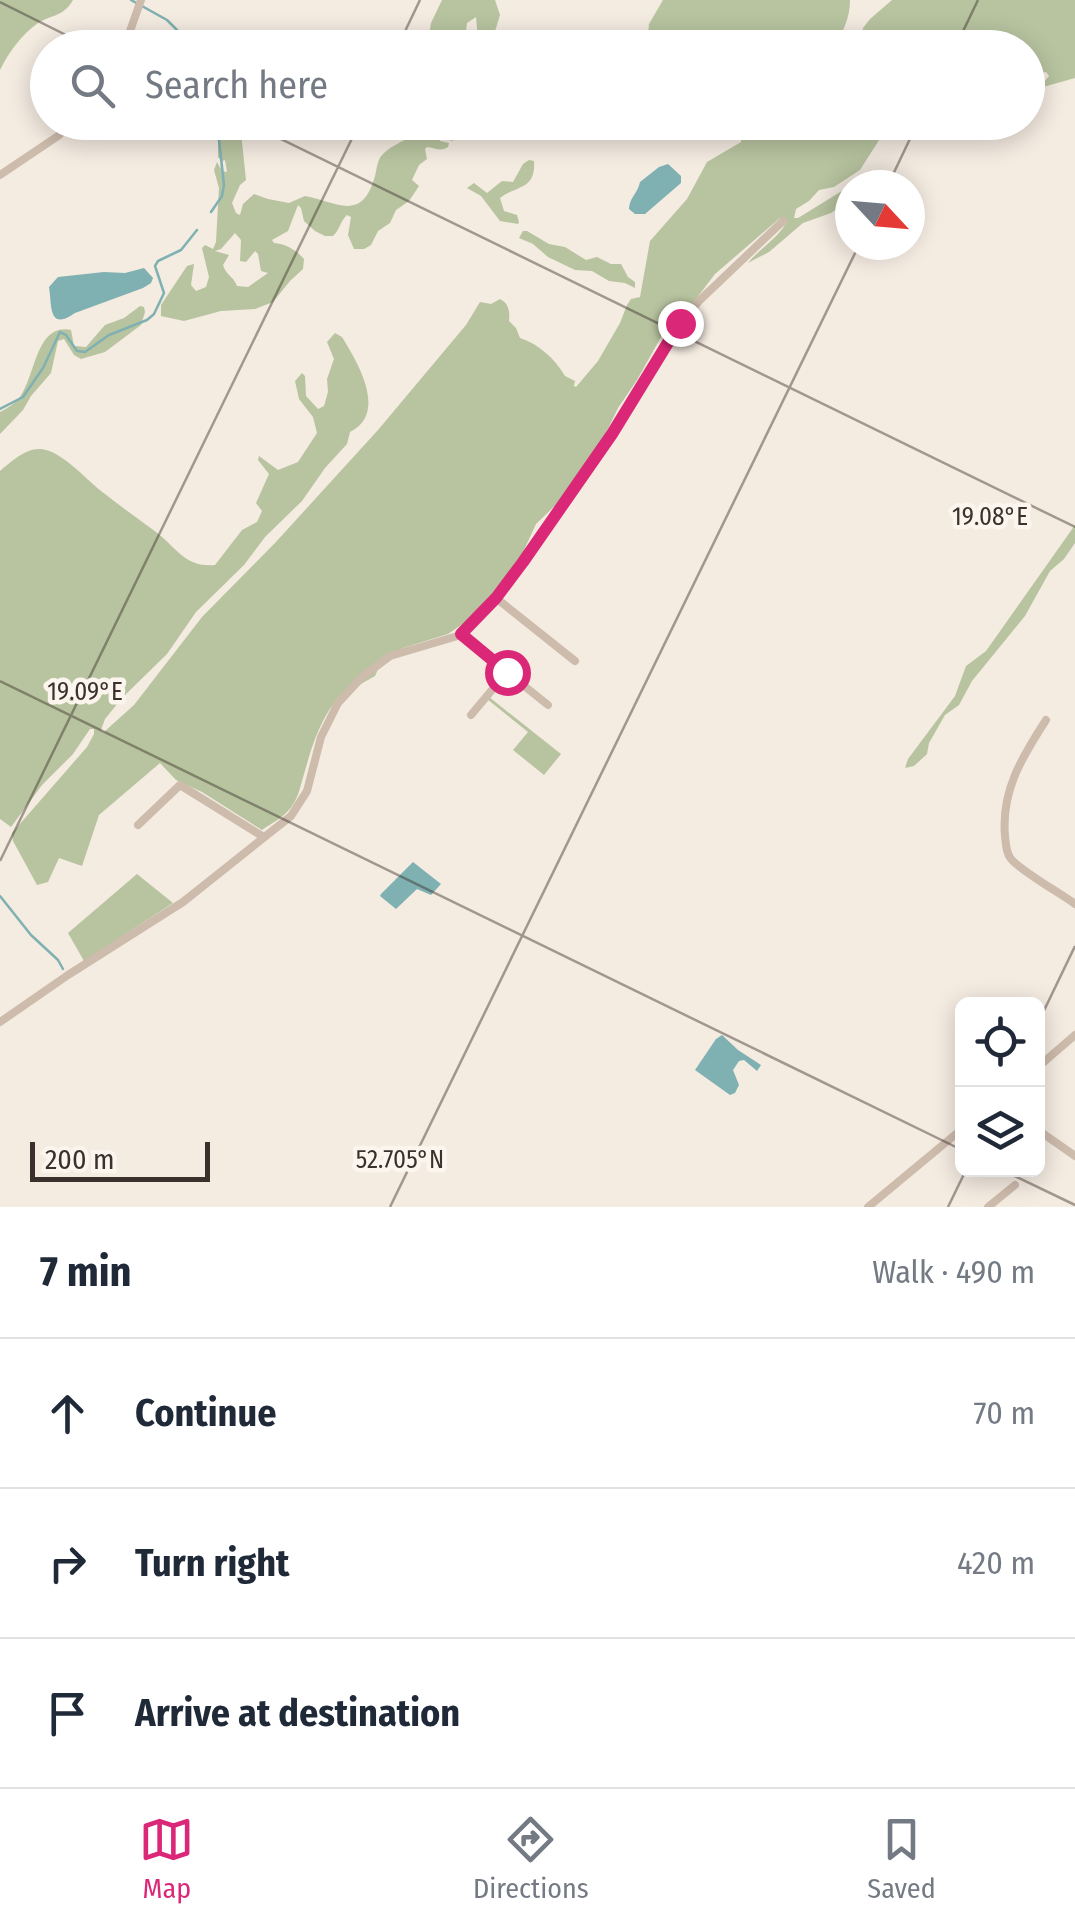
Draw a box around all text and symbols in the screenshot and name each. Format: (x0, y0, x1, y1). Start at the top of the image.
search box (30, 30, 1045, 140)
icon: search (65, 58, 120, 113)
text: Search here (145, 62, 328, 108)
north arrow (835, 170, 925, 260)
route end (658, 301, 704, 347)
text: 19.08°E (952, 502, 1028, 532)
route start (485, 650, 531, 696)
text: 19.09°E (47, 677, 123, 707)
map controls (955, 997, 1045, 1177)
button: locate (955, 997, 1045, 1087)
button: layers (955, 1087, 1045, 1177)
scale bar (30, 1137, 210, 1182)
text: 200 m (45, 1143, 115, 1176)
text: 52.705°N (356, 1145, 444, 1175)
text: 7 min (40, 1247, 132, 1297)
text: Walk · 490 m (872, 1253, 1035, 1291)
icon: ahead (40, 1386, 95, 1441)
text: Continue (135, 1390, 276, 1436)
text: 70 m (974, 1394, 1035, 1432)
icon: right (40, 1536, 95, 1591)
text: Turn right (135, 1540, 289, 1586)
text: 420 m (957, 1544, 1035, 1582)
icon: arrive (40, 1686, 95, 1741)
text: Arrive at destination (135, 1690, 460, 1736)
tab: Map (139, 1812, 194, 1905)
tab: Directions (473, 1812, 589, 1905)
tab: Saved (867, 1812, 936, 1905)

